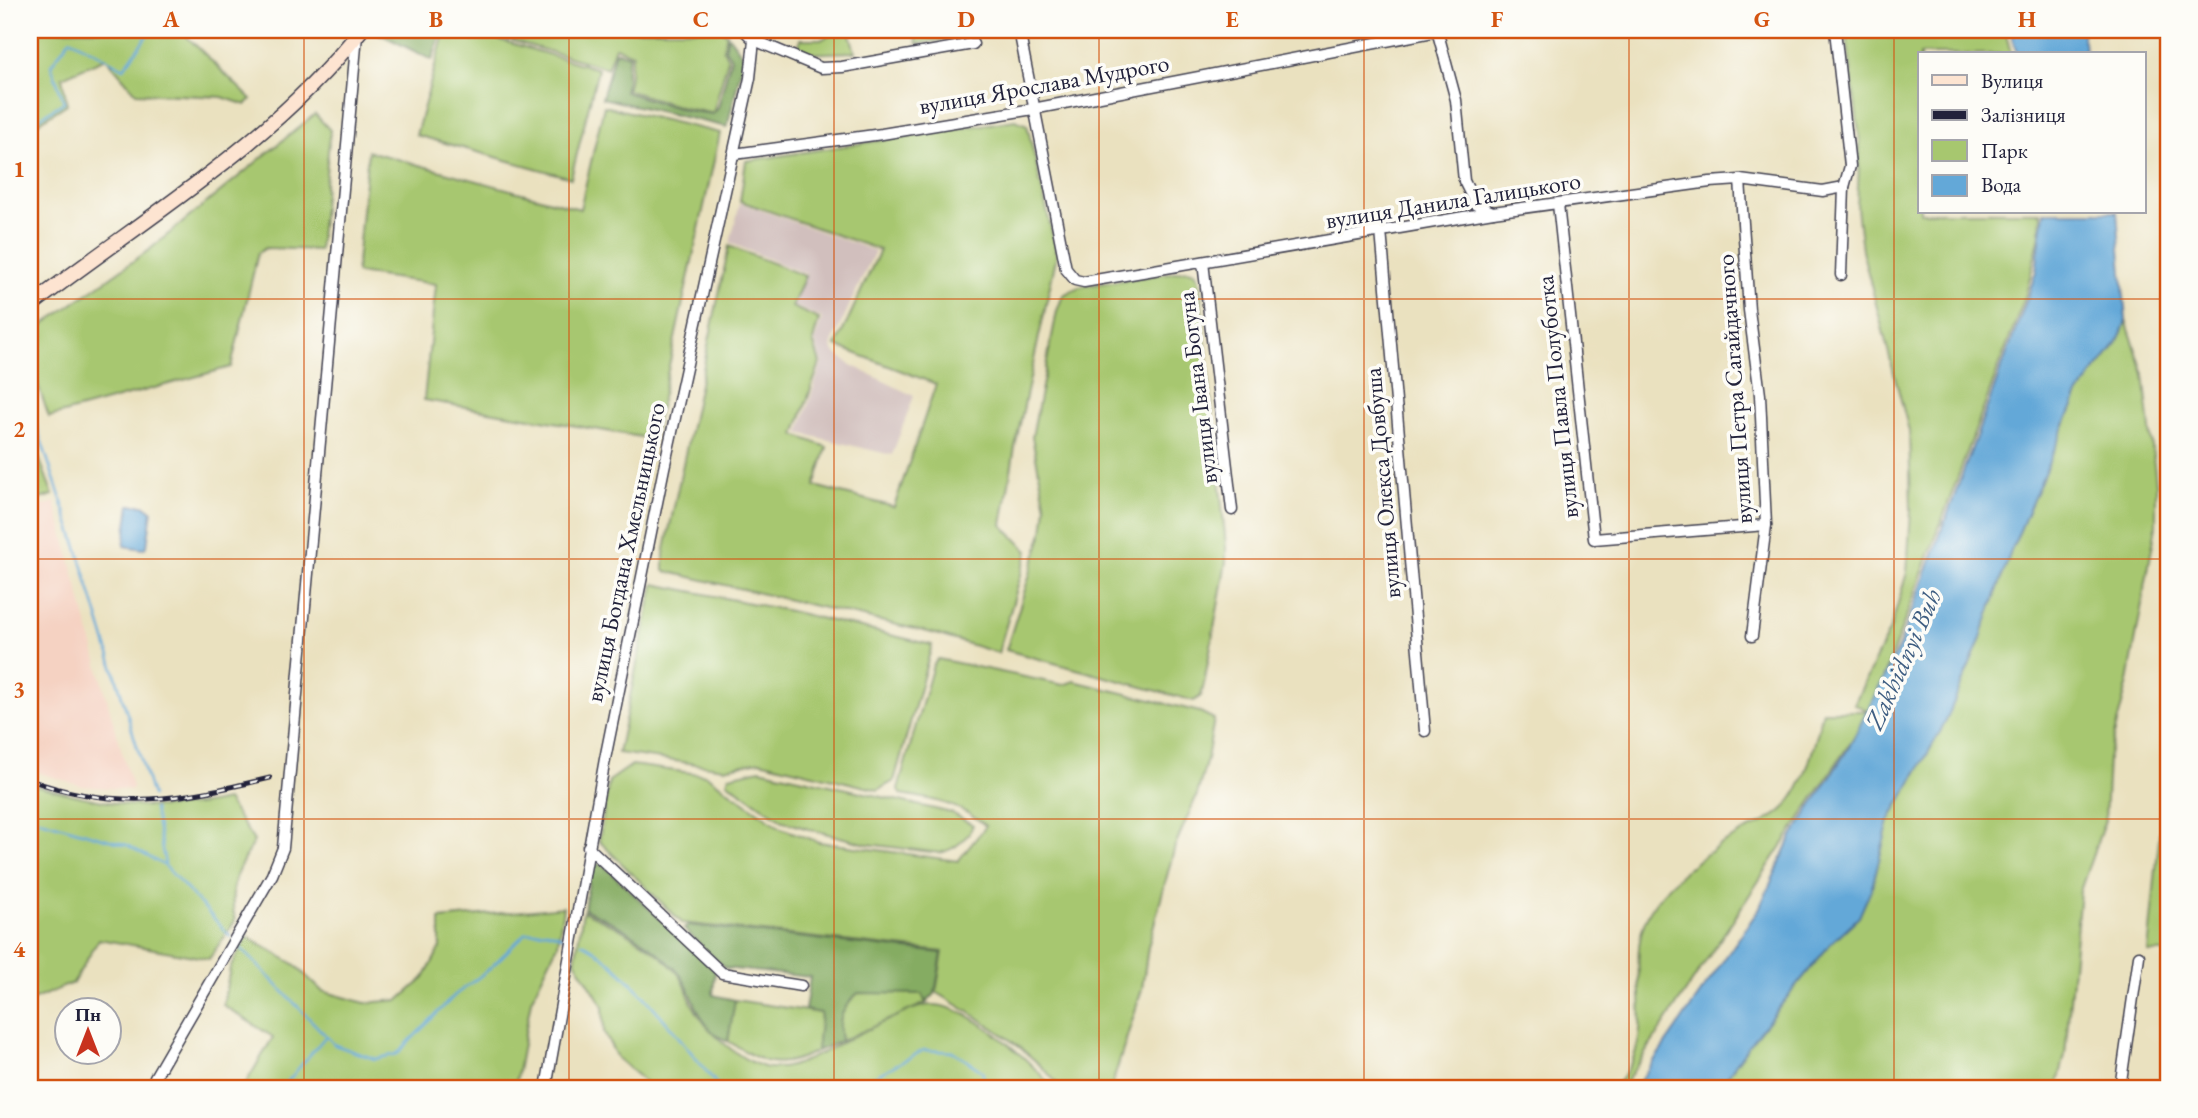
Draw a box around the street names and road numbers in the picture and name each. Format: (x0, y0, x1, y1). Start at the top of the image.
street label: вулиця Ярослава Мудрого (917, 47, 1172, 121)
street label: вулиця Данила Галицького (1323, 165, 1583, 235)
street label: вулиця Петра Сагайдачного (1709, 253, 1759, 525)
street label: вулиця Павла Полуботка (1529, 274, 1585, 520)
street label: вулиця Івана Богуна (1170, 290, 1224, 486)
street label: вулиця Олекса Довбуша (1356, 366, 1408, 600)
street label: вулиця Богдана Хмельницького (578, 399, 672, 705)

